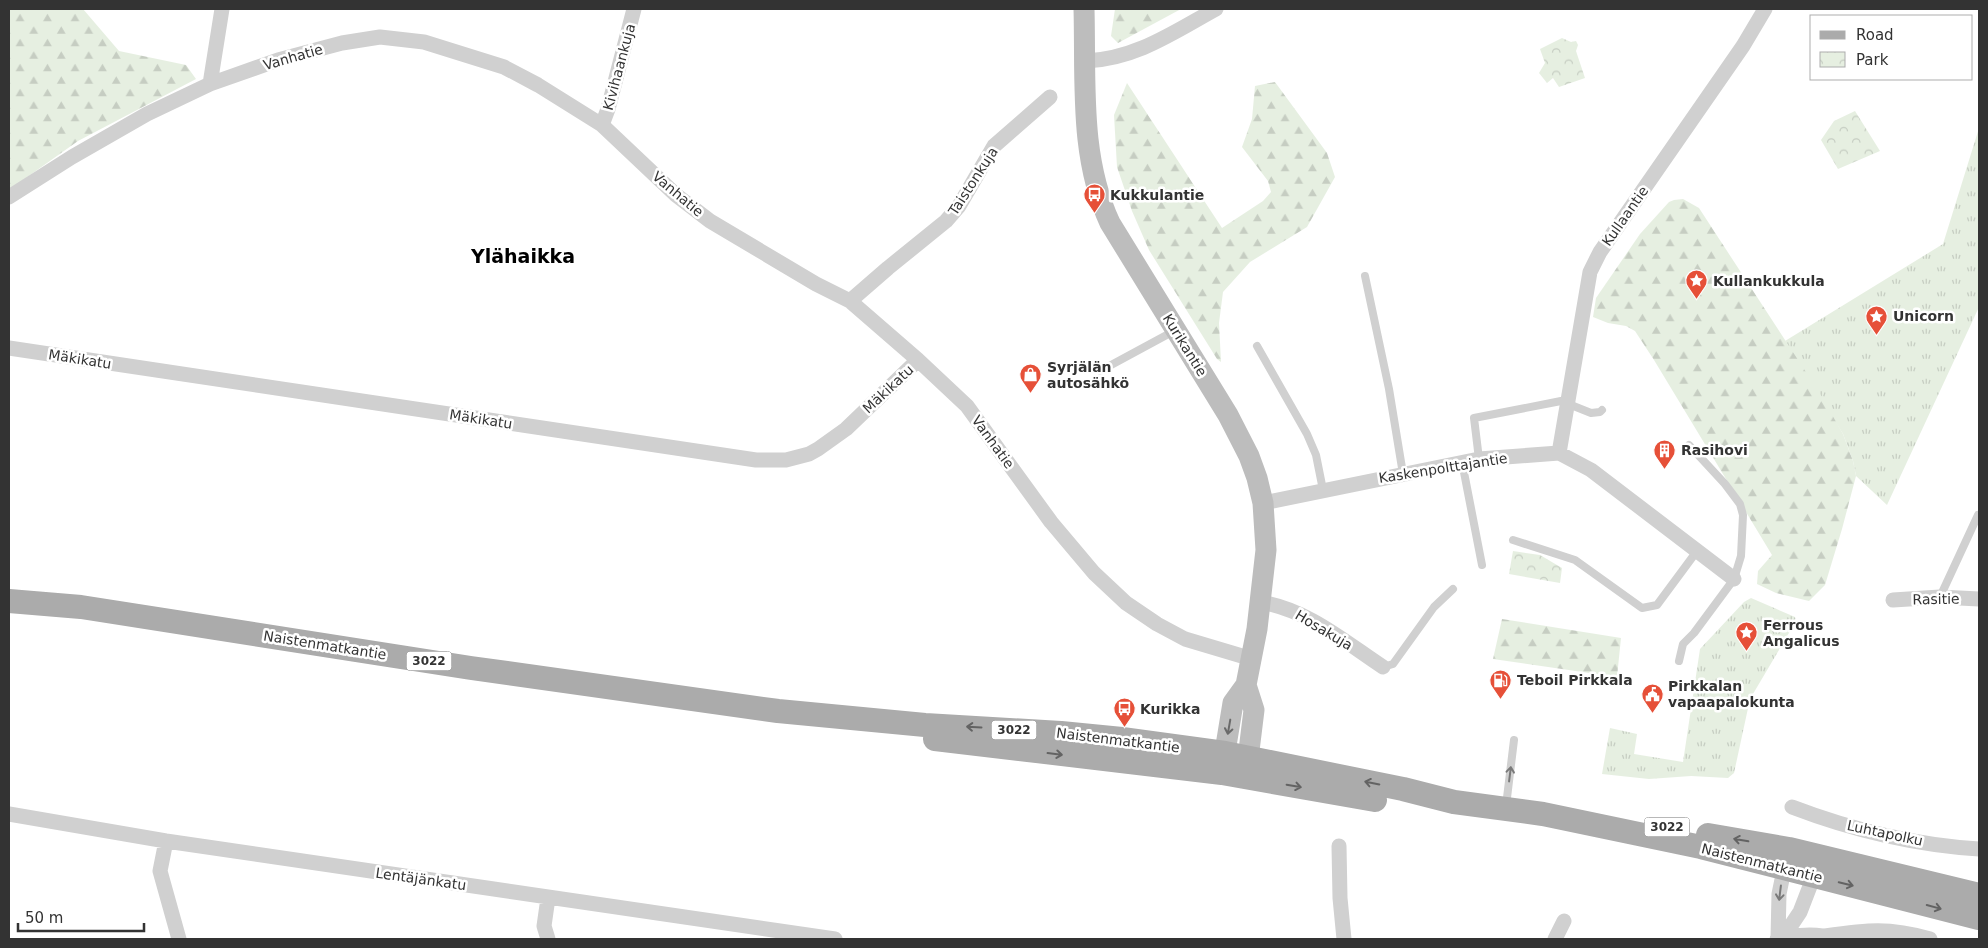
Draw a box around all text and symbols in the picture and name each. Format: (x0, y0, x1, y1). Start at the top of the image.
legend (1810, 15, 1973, 80)
street label: Kivihaankuja (600, 22, 638, 112)
text: Road (1856, 26, 1894, 44)
street label: Vanhatie (261, 41, 325, 73)
text: Park (1856, 51, 1889, 69)
street label: Taistonkuja (945, 144, 1001, 219)
street label: Vanhatie (649, 168, 707, 220)
bus stop icon: Kukkulantie (1082, 183, 1106, 214)
street label: Kullaantie (1599, 183, 1651, 249)
place label: Kukkulantie (1110, 187, 1204, 203)
district label: Ylähaikka (470, 245, 575, 267)
place icon: Kullankukkula (1685, 269, 1709, 300)
place label: Kullankukkula (1713, 273, 1825, 289)
place icon: Unicorn (1865, 304, 1889, 335)
place label: Unicorn (1893, 308, 1954, 324)
street label: Kurikantie (1160, 311, 1210, 379)
street label: Mäkikatu (47, 346, 113, 372)
place label: Syrjälän autosähkö (1047, 359, 1129, 391)
street label: Mäkikatu (859, 362, 917, 416)
shop icon: Syrjälän autosähkö (1019, 363, 1043, 394)
street label: Mäkikatu (448, 406, 514, 432)
street label: Vanhatie (968, 412, 1018, 472)
building icon: Rasihovi (1653, 438, 1677, 469)
place label: Rasihovi (1681, 442, 1748, 458)
street label: Kaskenpolttajantie (1377, 450, 1509, 486)
street label: Rasitie (1912, 591, 1960, 607)
street label: Hosakuja (1292, 607, 1356, 653)
place label: Ferrous Angalicus (1763, 617, 1839, 649)
place icon: Ferrous Angalicus (1735, 621, 1759, 652)
street label: Naistenmatkantie (262, 627, 388, 663)
road number: 3022 (406, 651, 452, 670)
fuel station icon: Teboil Pirkkala (1489, 668, 1513, 699)
place label: Teboil Pirkkala (1517, 672, 1633, 688)
place label: Pirkkalan vapaapalokunta (1668, 678, 1795, 710)
public building icon: Pirkkalan vapaapalokunta (1640, 682, 1664, 713)
bus stop icon: Kurikka (1112, 697, 1136, 728)
place label: Kurikka (1140, 701, 1200, 717)
one-way arrow (1223, 718, 1233, 734)
road number: 3022 (992, 720, 1036, 740)
one-way arrow (967, 723, 983, 732)
street label: Naistenmatkantie (1055, 724, 1181, 756)
one-way arrow (1047, 749, 1063, 759)
one-way arrow (1505, 766, 1515, 782)
one-way arrow (1365, 778, 1381, 788)
one-way arrow (1286, 782, 1302, 792)
street label: Luhtapolku (1846, 817, 1924, 849)
road number: 3022 (1644, 818, 1690, 836)
one-way arrow (1734, 835, 1750, 845)
street label: Naistenmatkantie (1700, 840, 1824, 886)
street label: Lentäjänkatu (375, 865, 467, 893)
one-way arrow (1838, 880, 1854, 889)
one-way arrow (1775, 884, 1785, 900)
scale bar (18, 900, 144, 932)
one-way arrow (1926, 902, 1942, 912)
text: 50 m (25, 909, 63, 927)

